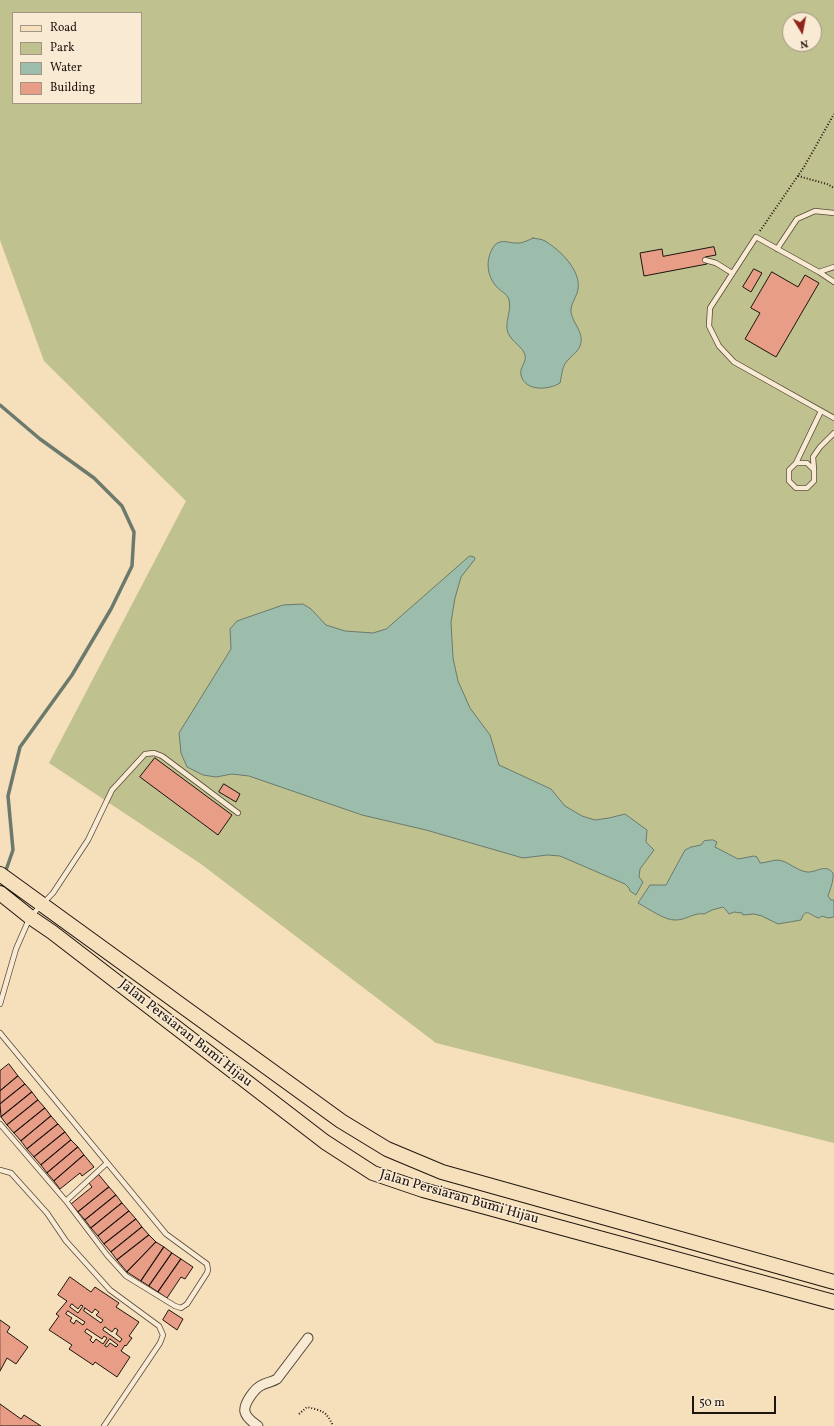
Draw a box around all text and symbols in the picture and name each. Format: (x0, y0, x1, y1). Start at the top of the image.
legend (12, 12, 142, 104)
north arrow (782, 12, 822, 52)
text: Road (50, 20, 77, 36)
text: N (799, 35, 809, 51)
text: Park (50, 40, 75, 56)
text: Water (50, 60, 82, 76)
text: Building (50, 80, 95, 96)
street label: Jalan Persiaran Bumi Hijau (115, 977, 255, 1091)
street label: Jalan Persiaran Bumi Hijau (377, 1167, 541, 1229)
scale bar (694, 1388, 778, 1414)
text: 50 m (699, 1395, 725, 1411)

